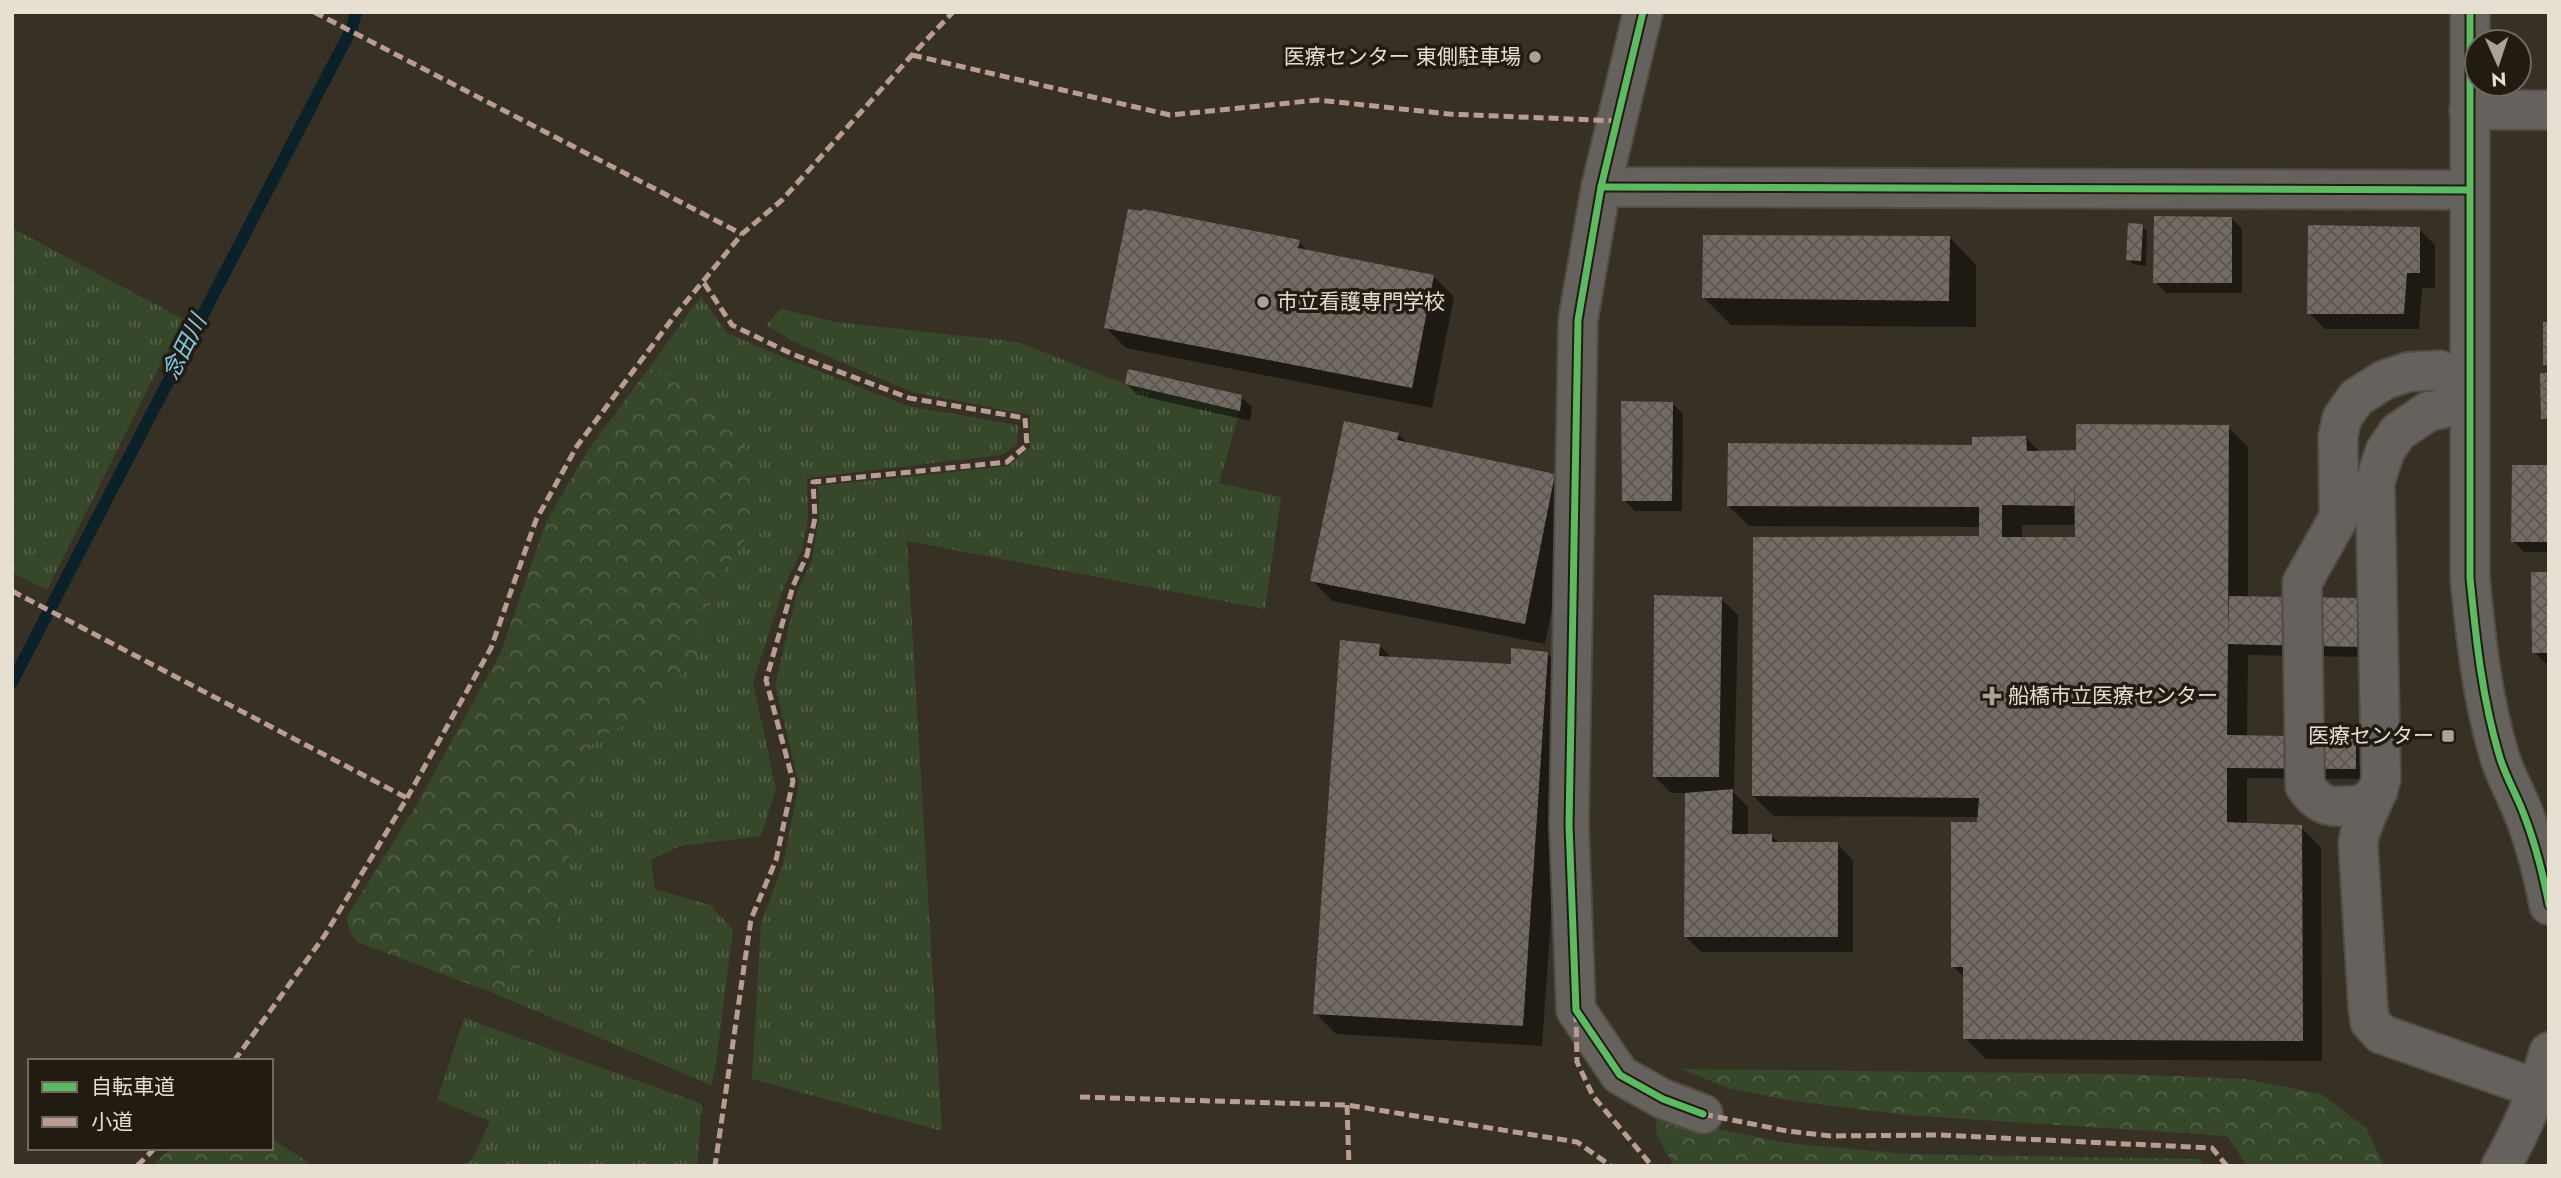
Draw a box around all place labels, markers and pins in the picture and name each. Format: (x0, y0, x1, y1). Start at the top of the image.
place label: 医療センター 東側駐車場 (1284, 42, 1521, 72)
marker: 医療センター 東側駐車場 (1527, 49, 1543, 65)
place label: 市立看護専門学校 (1277, 287, 1445, 317)
marker: 市立看護専門学校 (1255, 294, 1271, 310)
place label: 船橋市立医療センター (2008, 681, 2218, 711)
marker: 船橋市立医療センター (1982, 686, 2002, 706)
place label: 医療センター (2308, 721, 2434, 751)
marker: 医療センター (2440, 728, 2456, 744)

